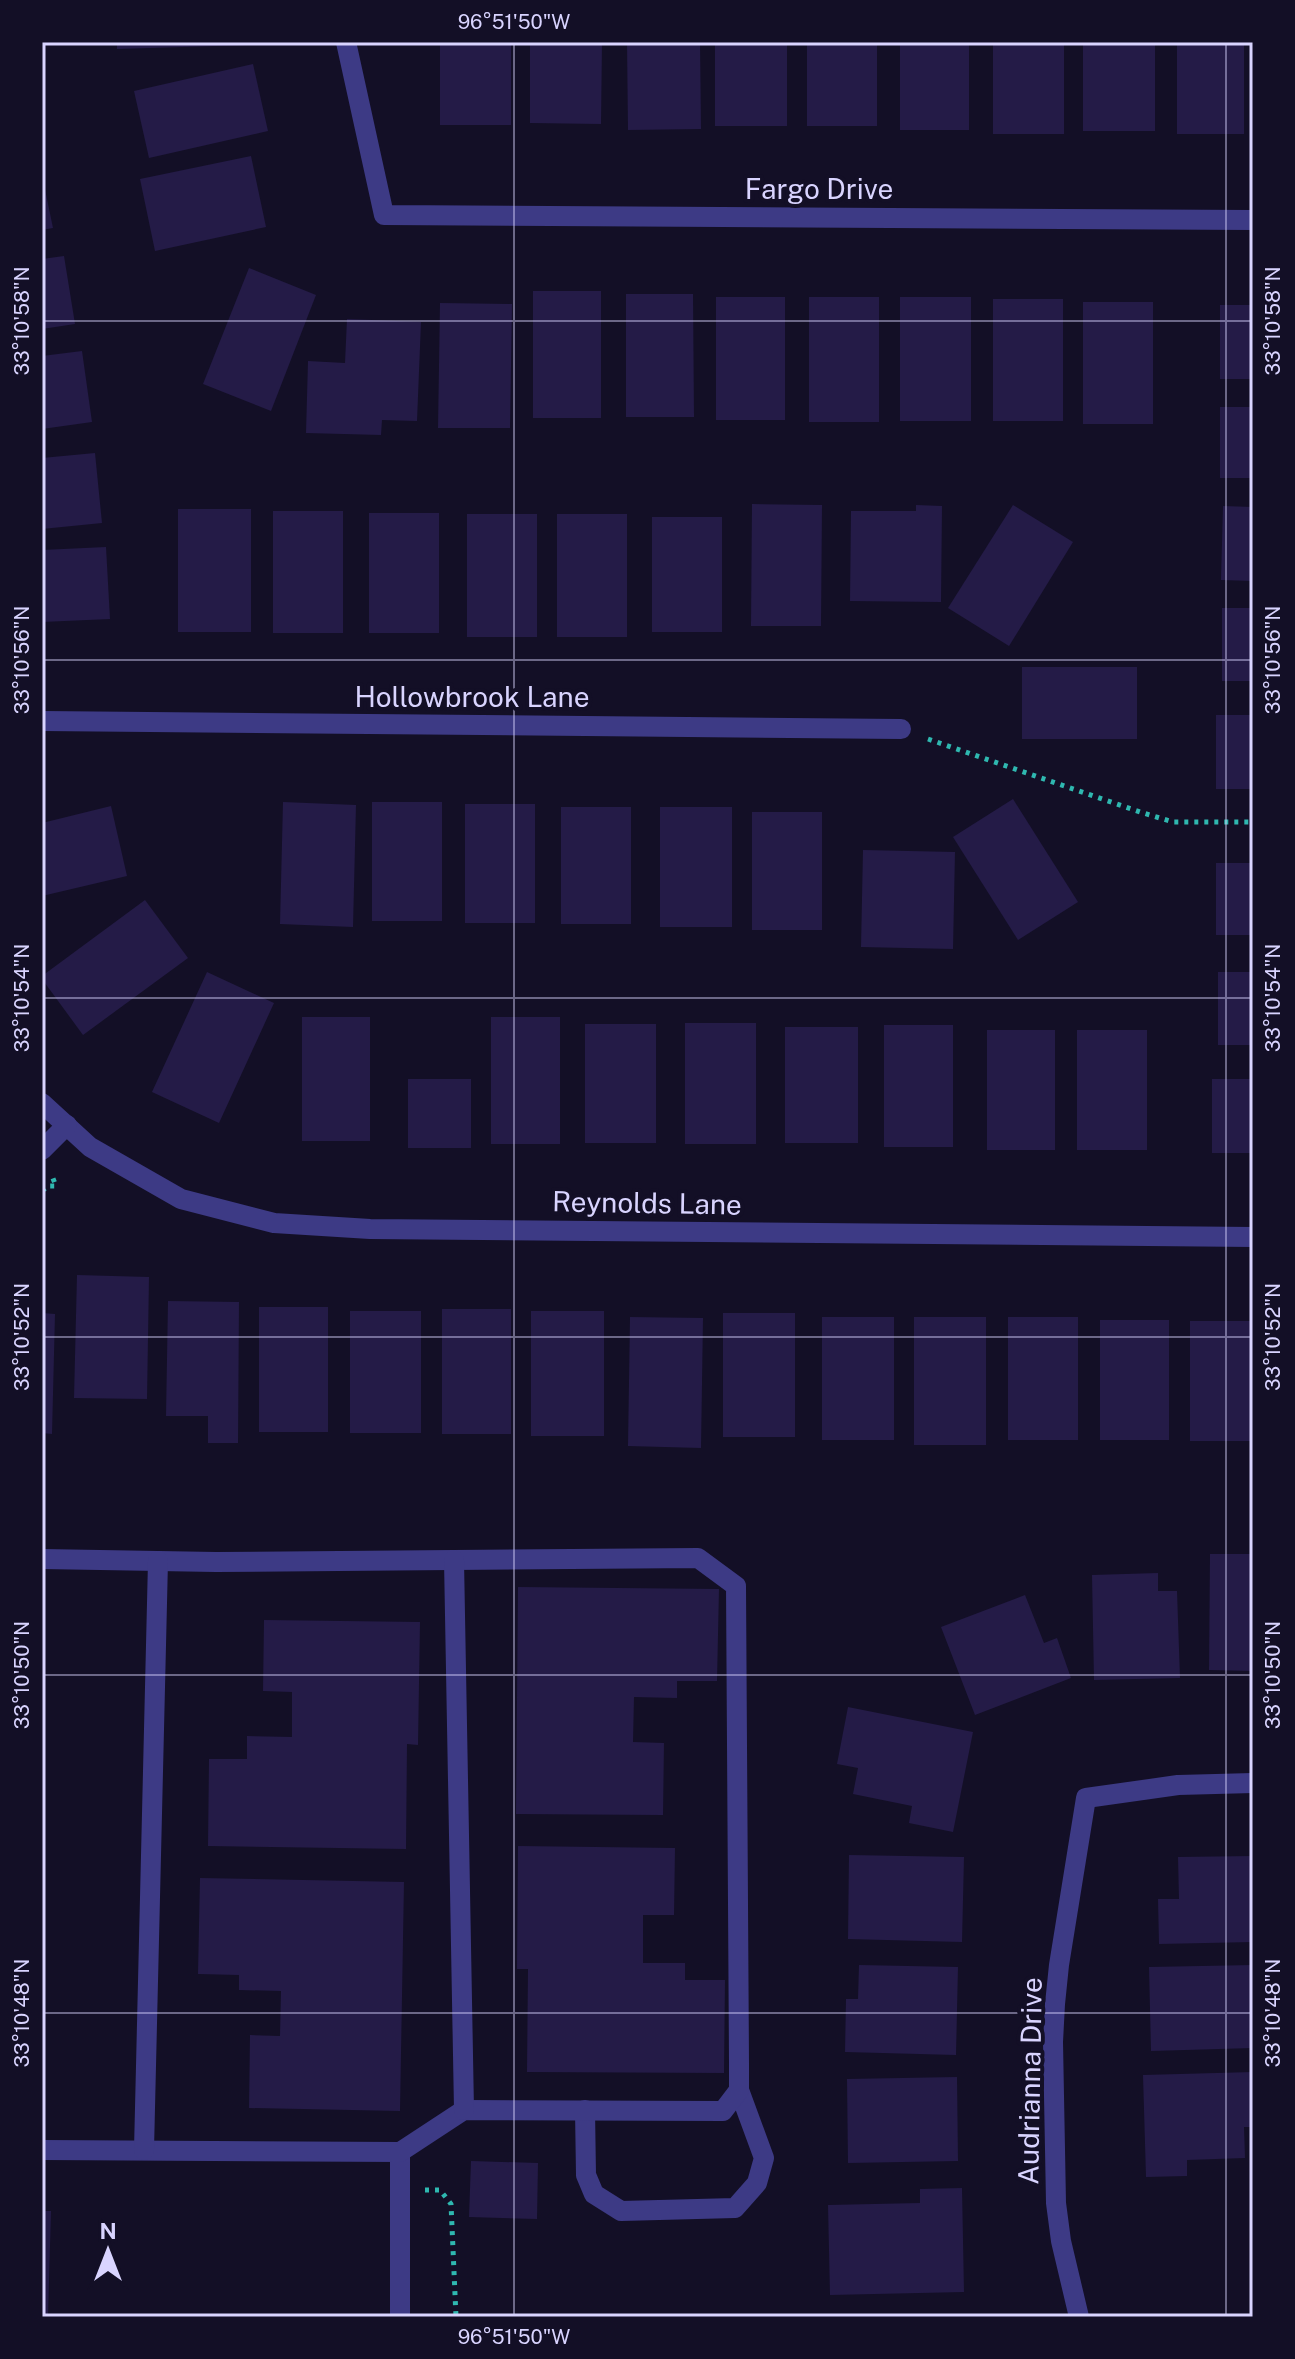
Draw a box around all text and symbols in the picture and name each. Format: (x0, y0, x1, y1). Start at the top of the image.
text: 96°51'50"W (458, 10, 570, 34)
street label: Fargo Drive (745, 172, 893, 205)
text: 33°10'58"N (10, 266, 34, 376)
text: 33°10'58"N (1261, 266, 1285, 376)
text: 33°10'56"N (10, 606, 34, 714)
text: 33°10'56"N (1261, 606, 1285, 714)
street label: Hollowbrook Lane (354, 680, 590, 713)
text: 33°10'54"N (10, 944, 34, 1052)
text: 33°10'54"N (1261, 944, 1285, 1052)
street label: Reynolds Lane (552, 1184, 742, 1221)
text: 33°10'52"N (10, 1283, 34, 1391)
text: 33°10'52"N (1261, 1283, 1285, 1391)
text: 33°10'50"N (10, 1621, 34, 1729)
text: 33°10'50"N (1261, 1621, 1285, 1729)
text: 33°10'48"N (10, 1959, 34, 2067)
text: 33°10'48"N (1261, 1959, 1285, 2067)
street label: Audrianna Drive (1011, 1977, 1048, 2185)
north arrow (68, 2211, 148, 2291)
text: N (99, 2218, 117, 2244)
text: 96°51'50"W (458, 2325, 570, 2349)

